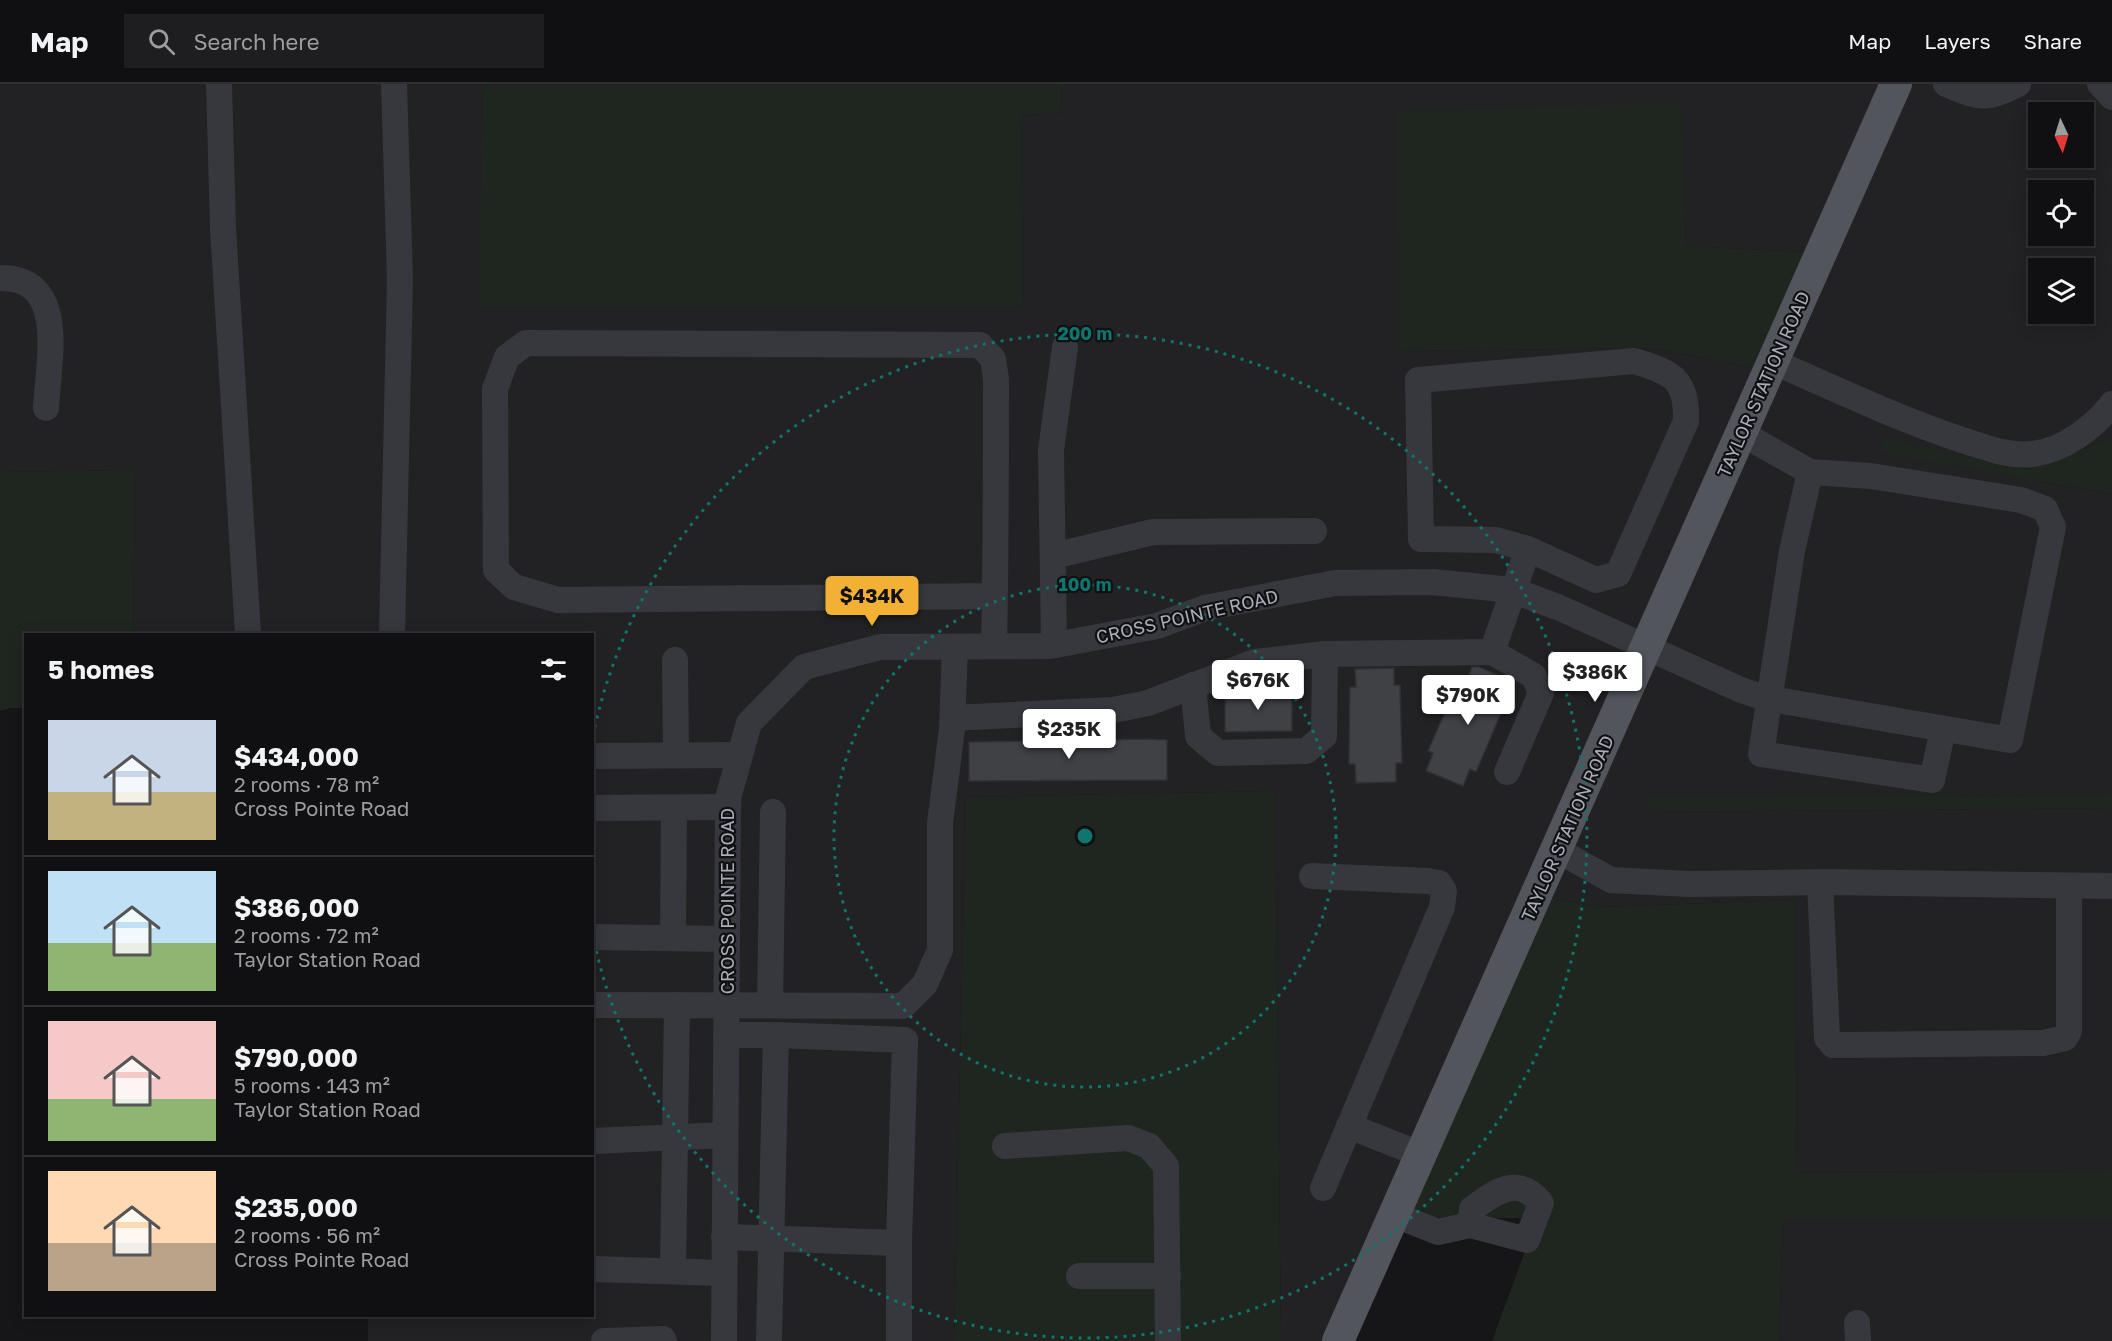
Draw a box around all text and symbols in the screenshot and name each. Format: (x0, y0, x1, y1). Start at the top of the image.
search box (124, 14, 544, 68)
text: Map (30, 25, 88, 58)
icon: search (145, 25, 178, 58)
text: Search here (193, 28, 319, 55)
text: Map (1848, 28, 1891, 54)
text: Layers (1924, 28, 1991, 54)
text: Share (2024, 28, 2082, 54)
north arrow (2028, 102, 2094, 168)
map controls (2028, 102, 2094, 324)
button: locate (2028, 180, 2094, 246)
button: layers (2028, 258, 2094, 324)
street label: TAYLOR STATION ROAD (1712, 288, 1814, 480)
text: 200 m (1058, 322, 1112, 344)
text: 100 m (1059, 573, 1111, 595)
pin: $434K (830, 576, 914, 627)
text: $434K (839, 583, 905, 607)
street label: CROSS POINTE ROAD (1094, 584, 1280, 648)
pin: $386K (1553, 652, 1637, 703)
icon: filters (537, 653, 570, 686)
text: 5 homes (48, 654, 154, 685)
text: $386K (1562, 659, 1628, 683)
pin: $676K (1216, 660, 1300, 711)
text: $676K (1226, 667, 1290, 691)
pin: $790K (1426, 675, 1510, 726)
text: $790K (1436, 682, 1500, 706)
pin: $235K (1027, 709, 1111, 760)
text: $235K (1037, 716, 1101, 740)
street label: TAYLOR STATION ROAD (1516, 732, 1618, 924)
text: $434,000 (234, 741, 359, 772)
icon: home (96, 744, 168, 816)
text: 2 rooms · 78 m² (234, 772, 379, 796)
text: Cross Pointe Road (234, 796, 409, 820)
street label: CROSS POINTE ROAD (716, 808, 738, 994)
centre of rings (1075, 826, 1095, 846)
text: $386,000 (234, 892, 359, 923)
icon: home (96, 895, 168, 967)
text: 2 rooms · 72 m² (234, 923, 379, 947)
text: Taylor Station Road (234, 947, 421, 971)
text: $790,000 (234, 1042, 358, 1073)
icon: home (96, 1045, 168, 1117)
text: 5 rooms · 143 m² (234, 1073, 390, 1097)
text: Taylor Station Road (234, 1097, 421, 1121)
text: $235,000 (234, 1192, 358, 1223)
icon: home (96, 1195, 168, 1267)
text: 2 rooms · 56 m² (234, 1223, 380, 1247)
text: Cross Pointe Road (234, 1247, 409, 1271)

